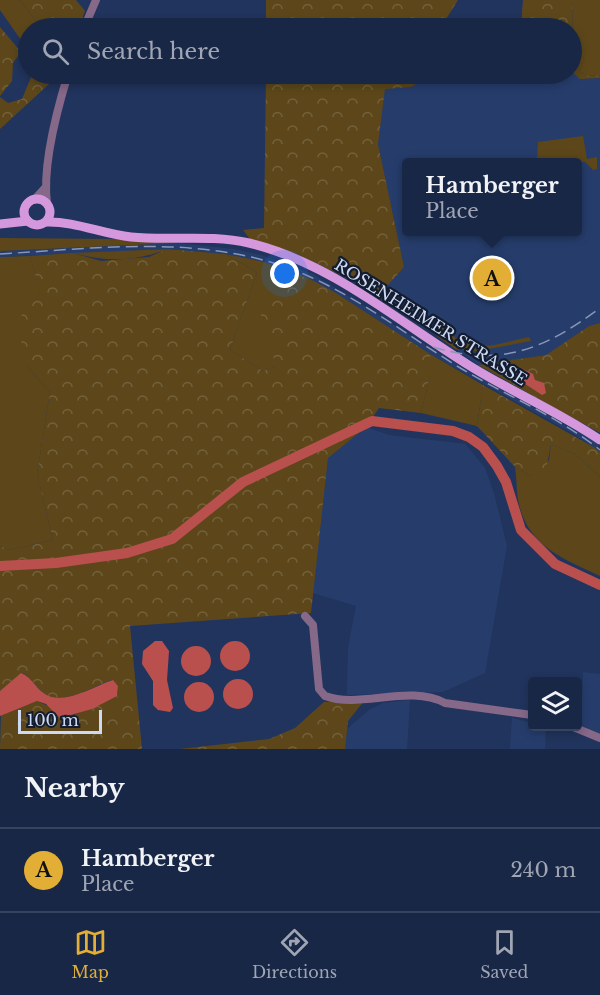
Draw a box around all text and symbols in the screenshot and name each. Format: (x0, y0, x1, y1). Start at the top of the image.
search box (18, 18, 582, 84)
icon: search (39, 35, 72, 68)
text: Search here (87, 38, 220, 65)
popup (402, 158, 582, 236)
text: Hamberger (425, 172, 559, 199)
text: Place (425, 199, 479, 223)
street label: ROSENHEIMER STRASSE (331, 255, 531, 389)
pin: A (472, 256, 512, 300)
your location (270, 259, 299, 288)
map controls (528, 677, 582, 731)
button: layers (528, 677, 582, 731)
scale bar (18, 707, 102, 734)
text: 100 m (27, 710, 79, 730)
text: Nearby (24, 772, 125, 804)
text: Hamberger (81, 845, 215, 872)
text: A (35, 858, 52, 882)
text: 240 m (511, 858, 576, 882)
text: Place (81, 872, 135, 896)
tab: Map (72, 926, 109, 982)
tab: Directions (252, 926, 337, 982)
tab: Saved (480, 926, 528, 982)

